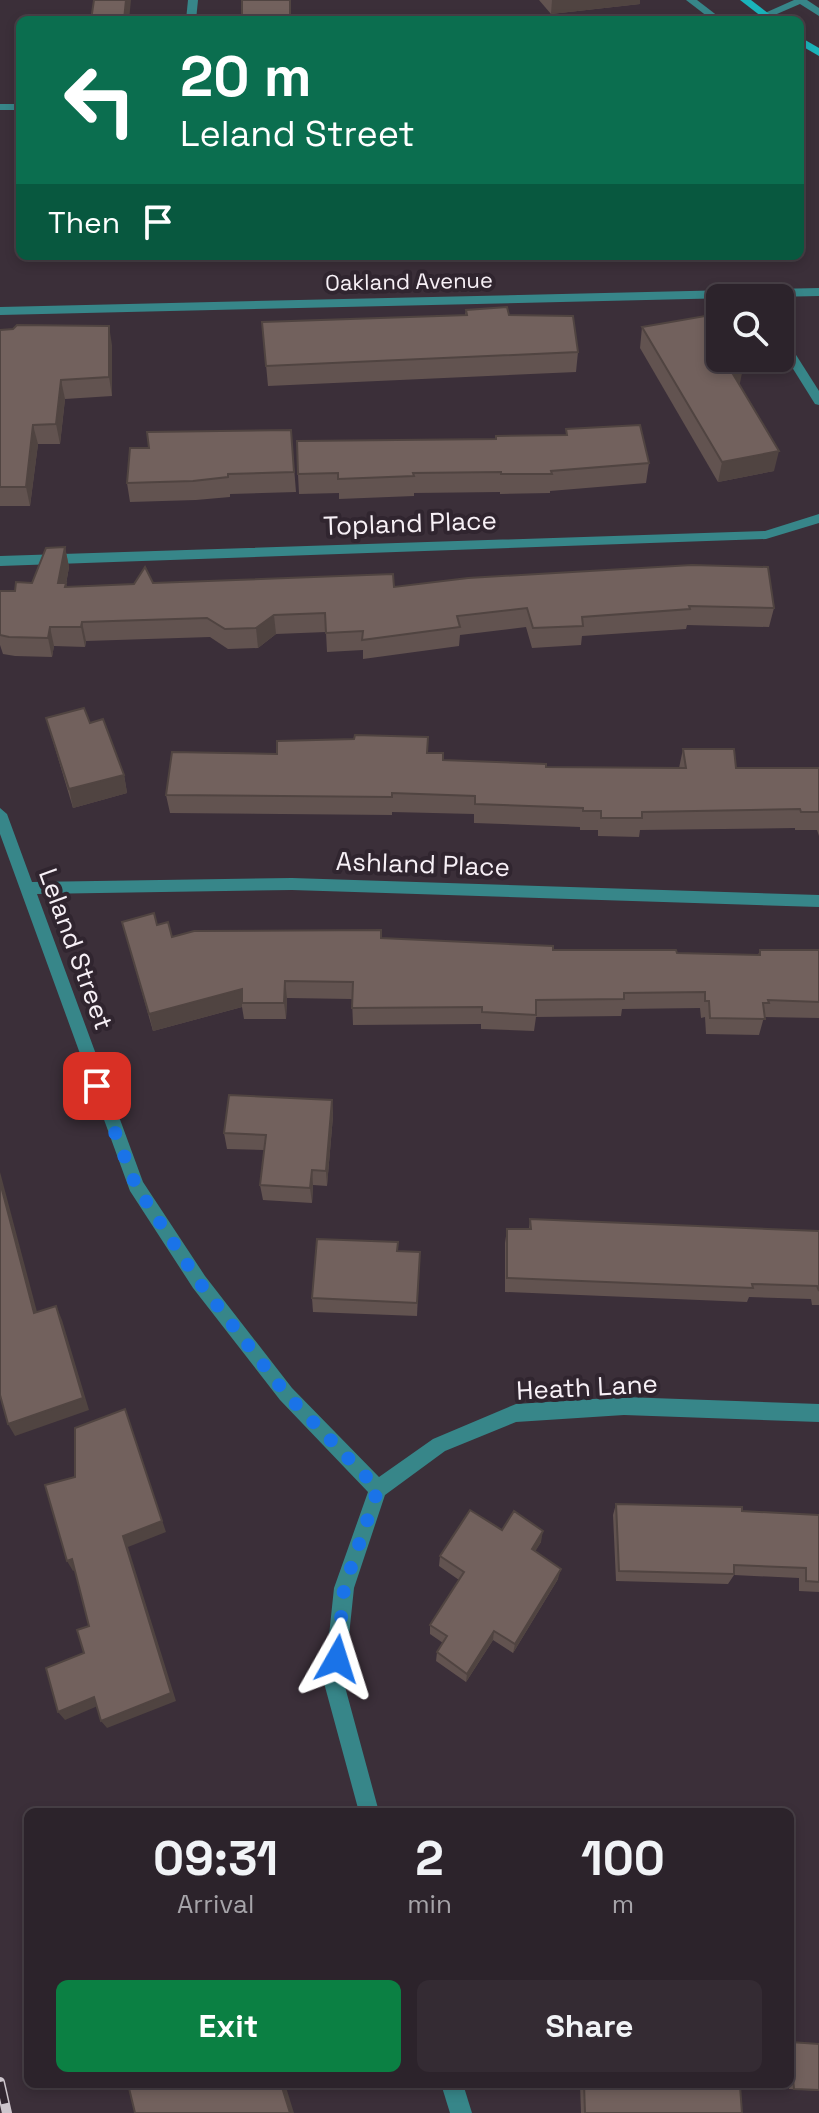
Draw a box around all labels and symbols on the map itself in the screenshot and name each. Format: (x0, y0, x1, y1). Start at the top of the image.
street label: Oakland Avenue (325, 266, 493, 296)
street label: Topland Place (323, 503, 497, 543)
street label: Ashland Place (335, 844, 511, 884)
street label: Leland Street (31, 863, 121, 1035)
pin (63, 1052, 131, 1120)
street label: Heath Lane (515, 1366, 659, 1408)
position arrow (295, 1617, 379, 1701)

